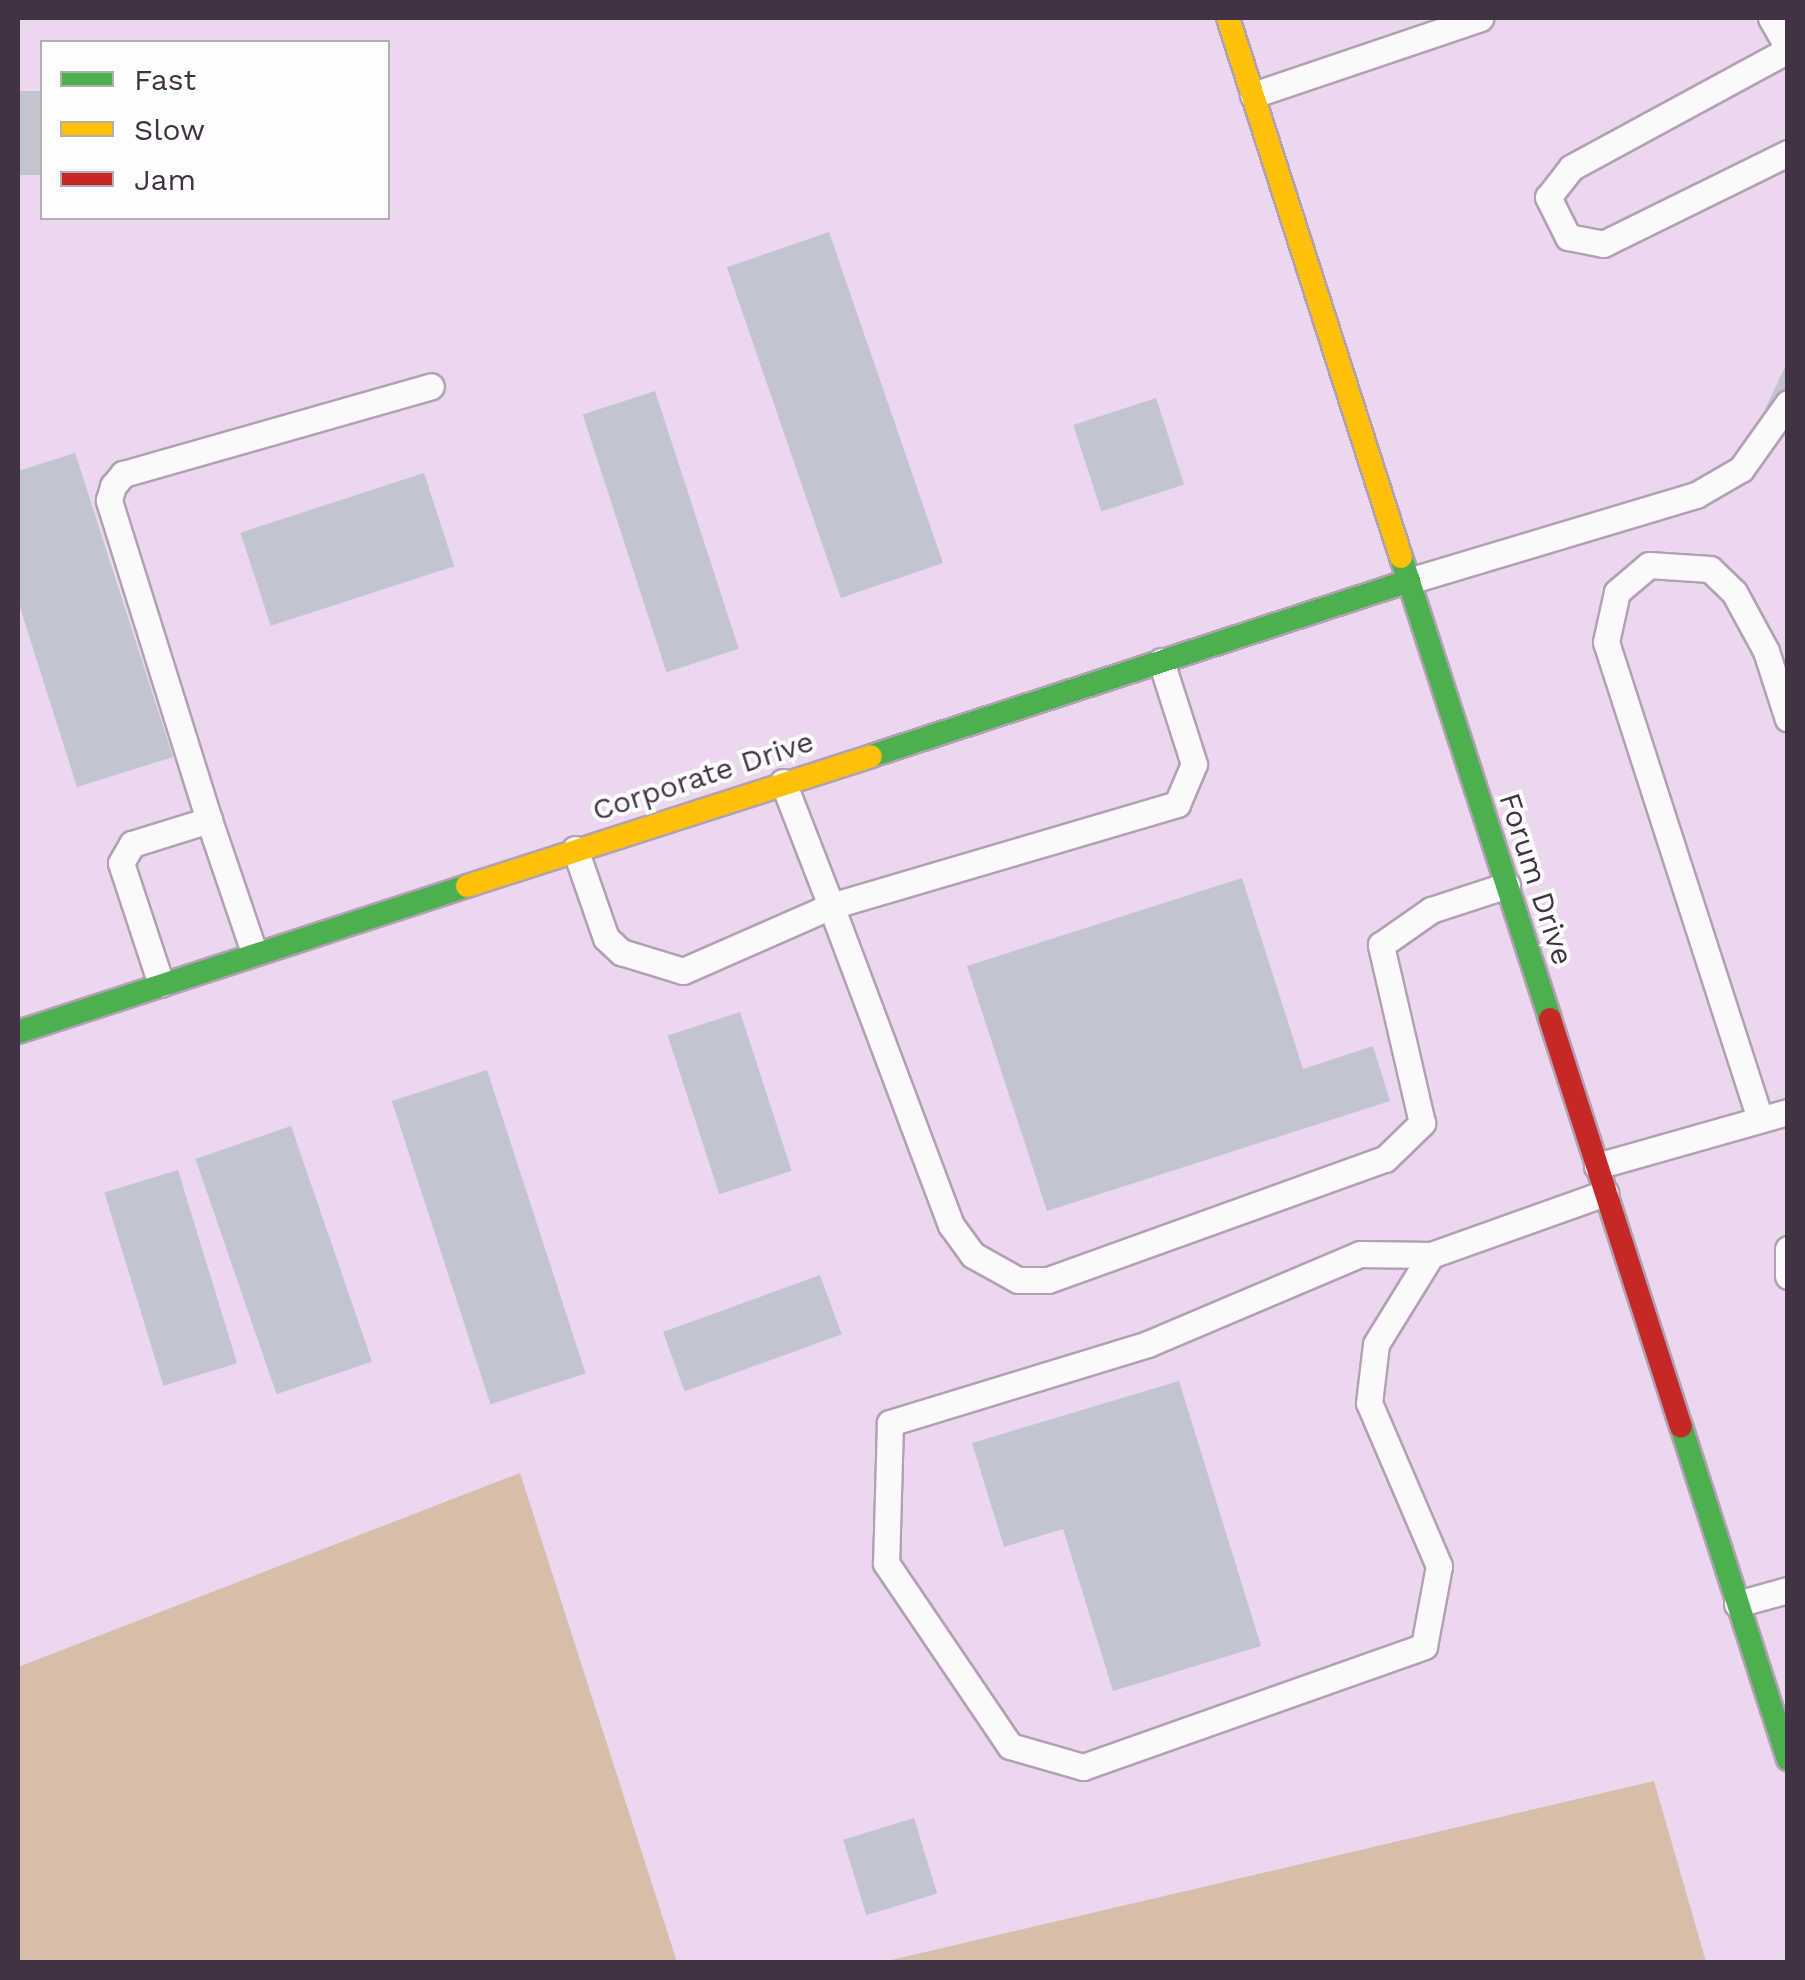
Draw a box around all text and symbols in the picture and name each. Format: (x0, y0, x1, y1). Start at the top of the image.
legend (40, 40, 390, 220)
text: Fast (134, 62, 196, 97)
text: Slow (134, 112, 205, 147)
text: Jam (134, 162, 196, 197)
street label: Corporate Drive (588, 723, 818, 829)
street label: Forum Drive (1491, 788, 1581, 970)

